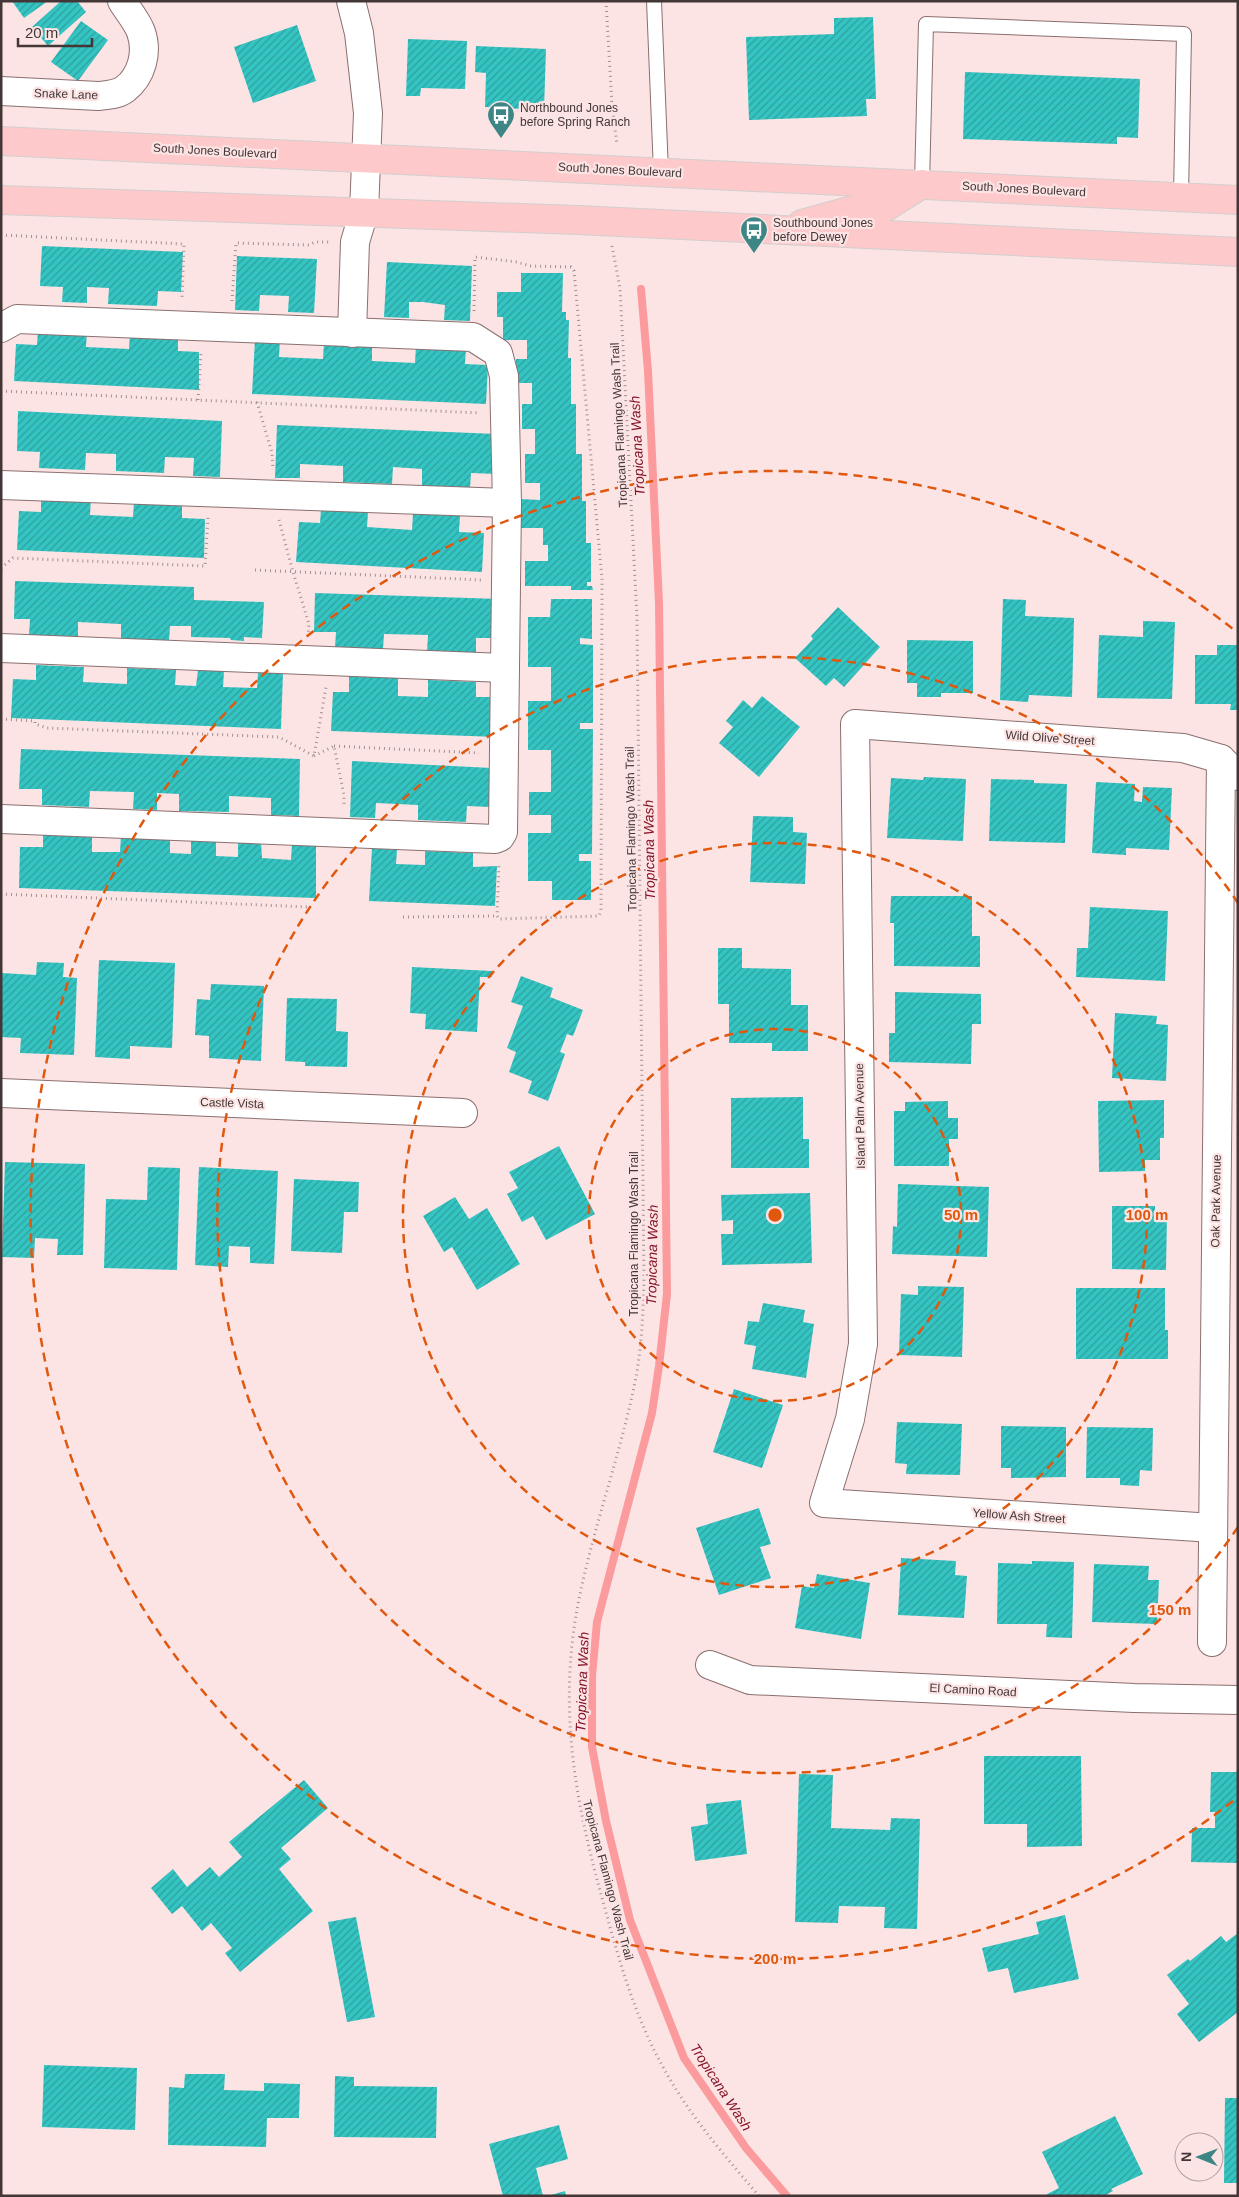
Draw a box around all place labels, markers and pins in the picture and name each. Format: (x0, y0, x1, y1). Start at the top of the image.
bus stop icon: Northbound Jones before Spring Ranch (486, 100, 516, 139)
place label: Northbound Jones before Spring Ranch (520, 101, 630, 129)
bus stop icon: Southbound Jones before Dewey (739, 215, 769, 254)
place label: Southbound Jones before Dewey (773, 216, 873, 244)
centre of rings (766, 1206, 784, 1224)

